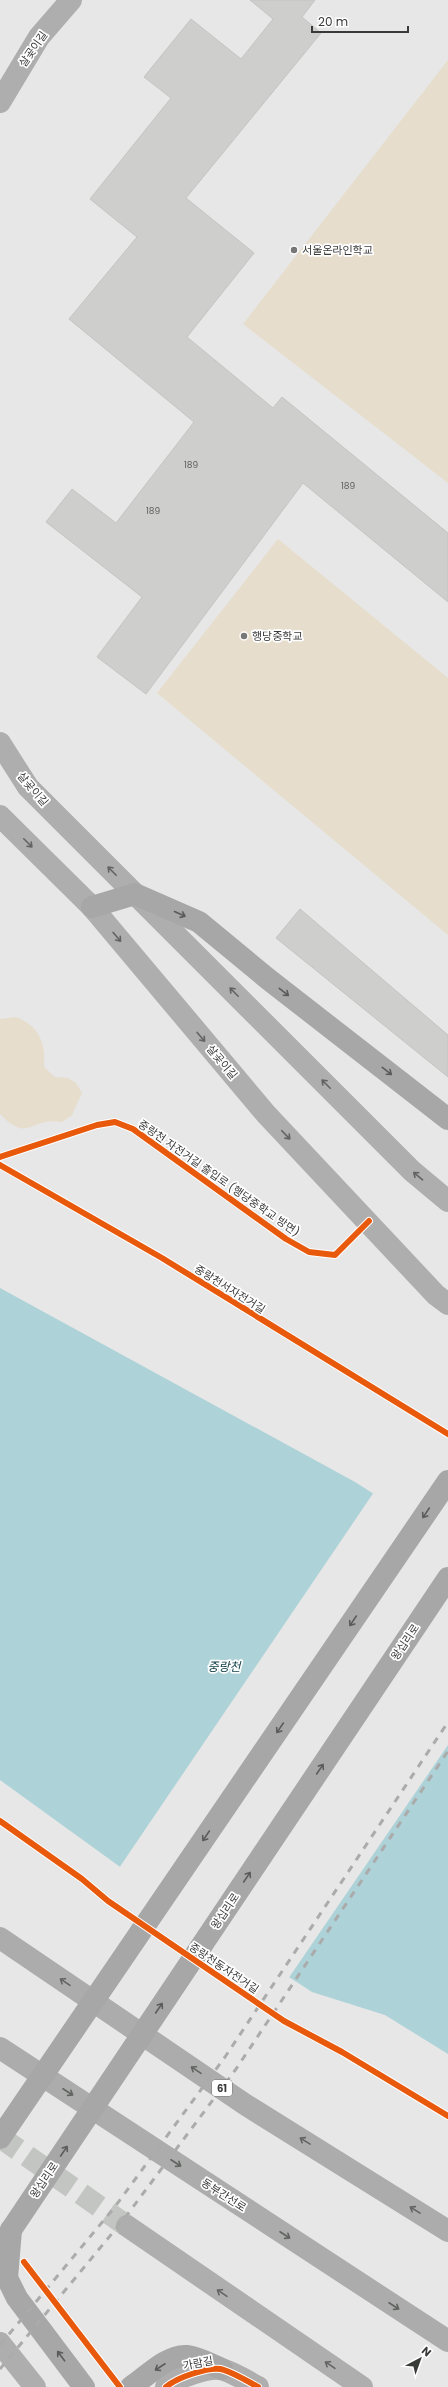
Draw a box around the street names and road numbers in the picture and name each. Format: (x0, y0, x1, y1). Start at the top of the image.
street label: 살곶이길 (15, 28, 51, 70)
street label: 살곶이길 (14, 768, 52, 810)
street label: 살곶이길 (203, 1041, 241, 1083)
street label: 중랑천 자전거길 출입로 (행당중학교 방면) (135, 1116, 303, 1240)
street label: 중랑천서자전거길 (191, 1261, 269, 1317)
street label: 왕십리로 (387, 1621, 423, 1663)
street label: 왕십리로 (207, 1890, 243, 1932)
street label: 중랑천동자전거길 (186, 1939, 262, 1997)
road number: 61 (212, 2080, 232, 2096)
street label: 왕십리로 (26, 2159, 62, 2201)
street label: 동부간선로 (198, 2175, 250, 2215)
street label: 가람길 (182, 2352, 214, 2374)

